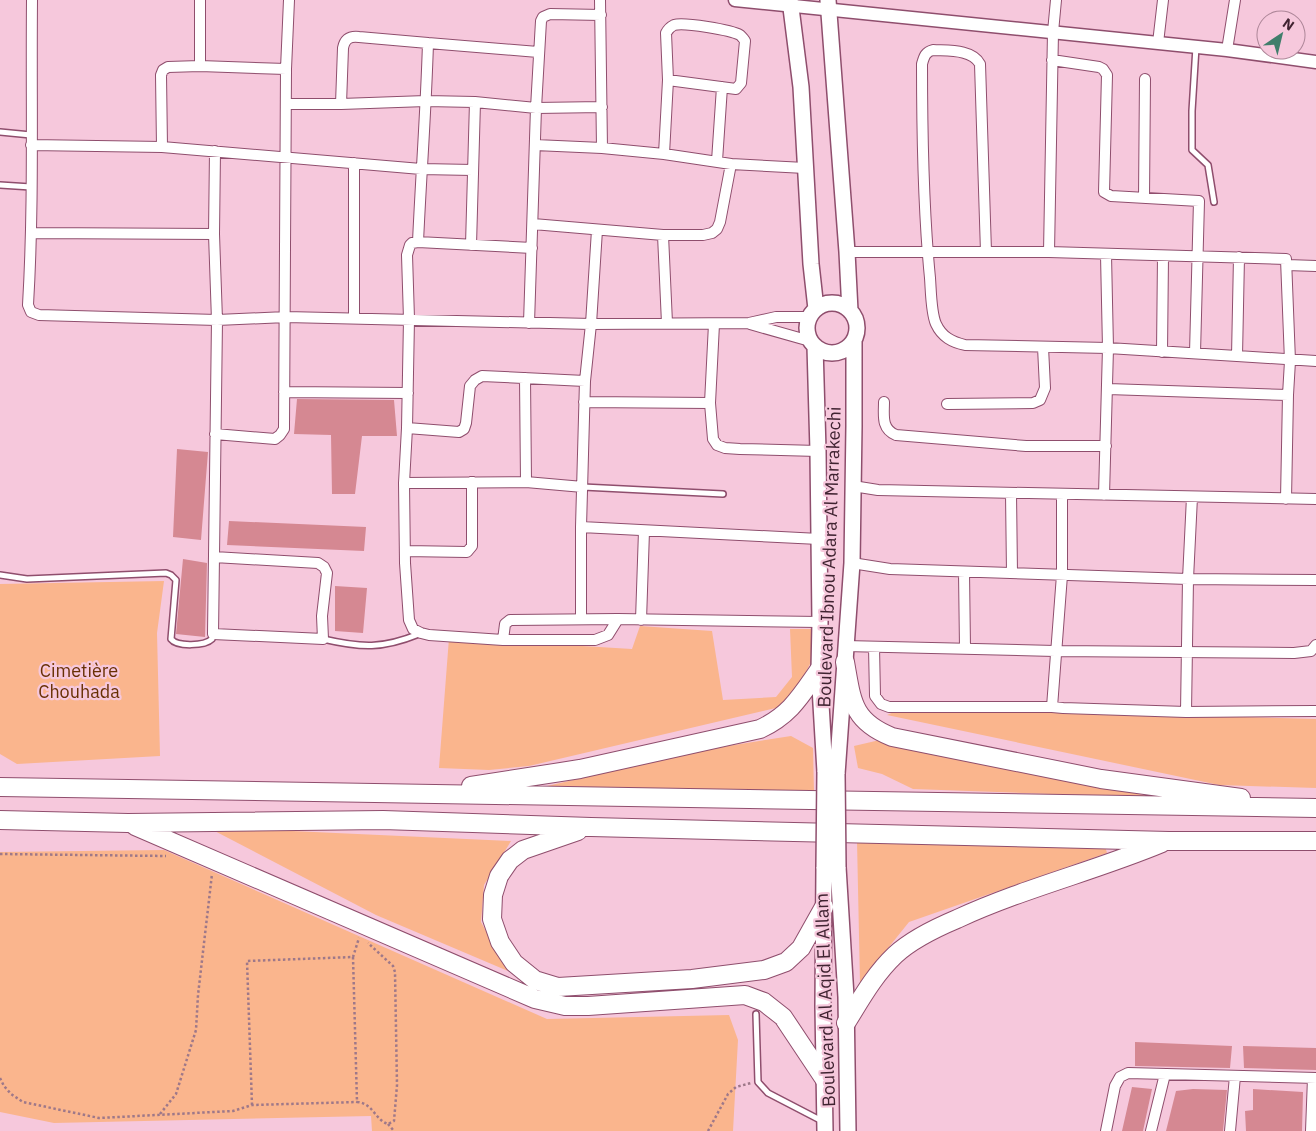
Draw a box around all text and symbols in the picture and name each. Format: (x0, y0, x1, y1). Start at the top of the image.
north arrow (1256, 10, 1306, 60)
text: N (1279, 14, 1298, 35)
street label: Boulevard Ibnou Adara Al Marrakechi (812, 406, 846, 708)
park label: Cimetière Chouhada (38, 659, 120, 703)
street label: Boulevard Al Aqid El Allam (810, 893, 840, 1107)

